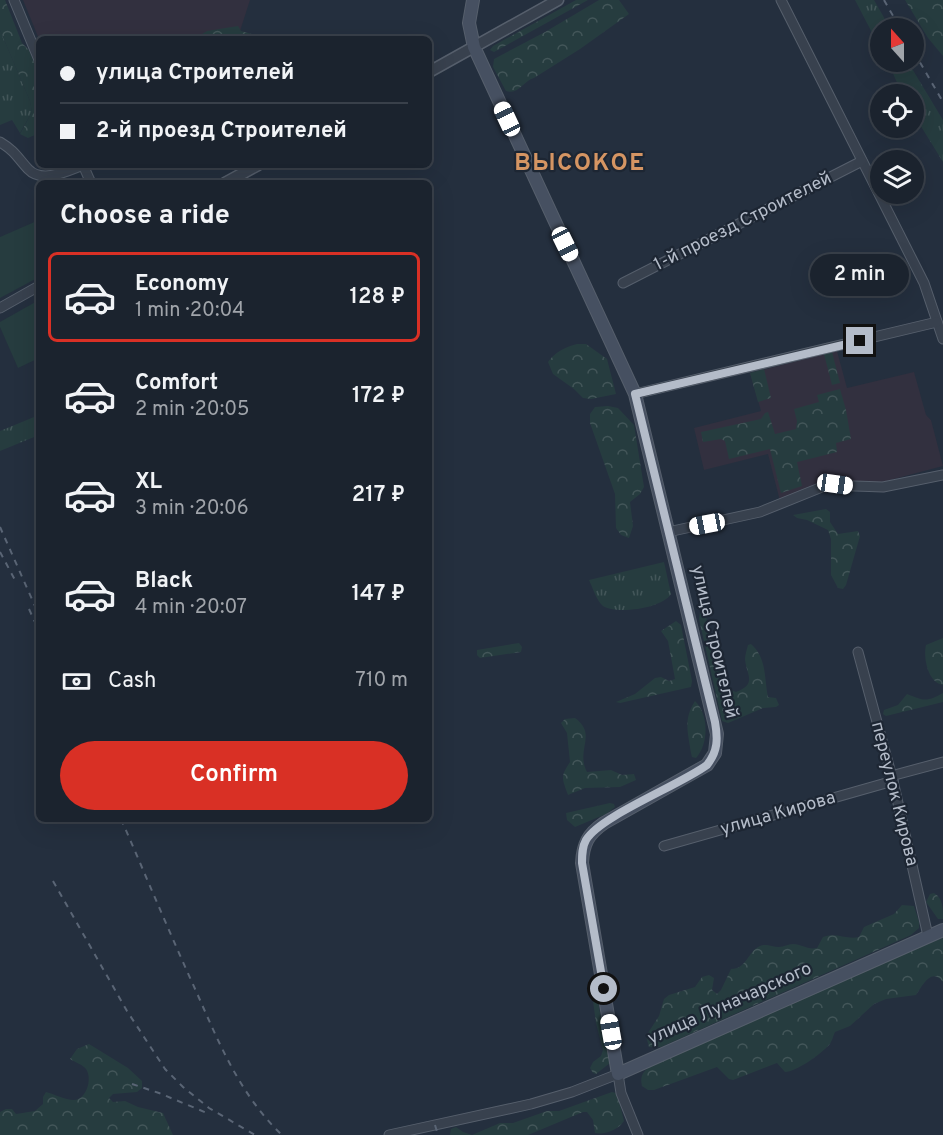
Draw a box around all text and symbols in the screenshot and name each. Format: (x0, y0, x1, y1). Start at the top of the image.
north arrow (870, 18, 924, 72)
map controls (870, 18, 924, 204)
text: улица Строителей (96, 60, 294, 87)
button: locate (870, 84, 924, 138)
car (491, 99, 523, 139)
text: 2-й проезд Строителей (96, 118, 347, 145)
district label: ВЫСОКОЕ (514, 149, 646, 179)
button: layers (870, 150, 924, 204)
street label: 1-й проезд Строителей (650, 167, 836, 277)
text: Choose a ride (60, 199, 230, 233)
car (549, 224, 581, 264)
callout: 2 min (810, 254, 910, 296)
text: 2 min (834, 262, 885, 288)
icon: car (63, 270, 117, 324)
text: Economy (135, 271, 229, 298)
text: 128 ₽ (350, 284, 405, 311)
text: 1 min · 20:04 (135, 298, 245, 324)
route end (846, 327, 873, 354)
icon: car (63, 369, 117, 423)
text: Comfort (135, 370, 218, 397)
text: 172 ₽ (352, 383, 405, 410)
text: 2 min · 20:05 (135, 397, 249, 423)
icon: car (63, 468, 117, 522)
text: XL (135, 469, 162, 496)
car (816, 473, 854, 495)
text: 217 ₽ (352, 482, 405, 509)
text: 3 min · 20:06 (135, 496, 249, 522)
car (688, 512, 726, 536)
street label: улица Строителей (685, 563, 743, 721)
icon: car (63, 567, 117, 621)
text: Black (135, 568, 193, 595)
text: 147 ₽ (351, 581, 405, 608)
text: 4 min · 20:07 (135, 595, 247, 621)
icon: cash (60, 665, 93, 698)
text: Cash (108, 668, 157, 695)
text: 710 m (355, 668, 408, 694)
street label: переулок Кирова (865, 719, 923, 869)
button: Confirm (60, 741, 408, 810)
street label: улица Кирова (718, 787, 838, 841)
street label: улица Луначарского (644, 957, 816, 1051)
route start (590, 975, 617, 1002)
car (599, 1013, 623, 1051)

